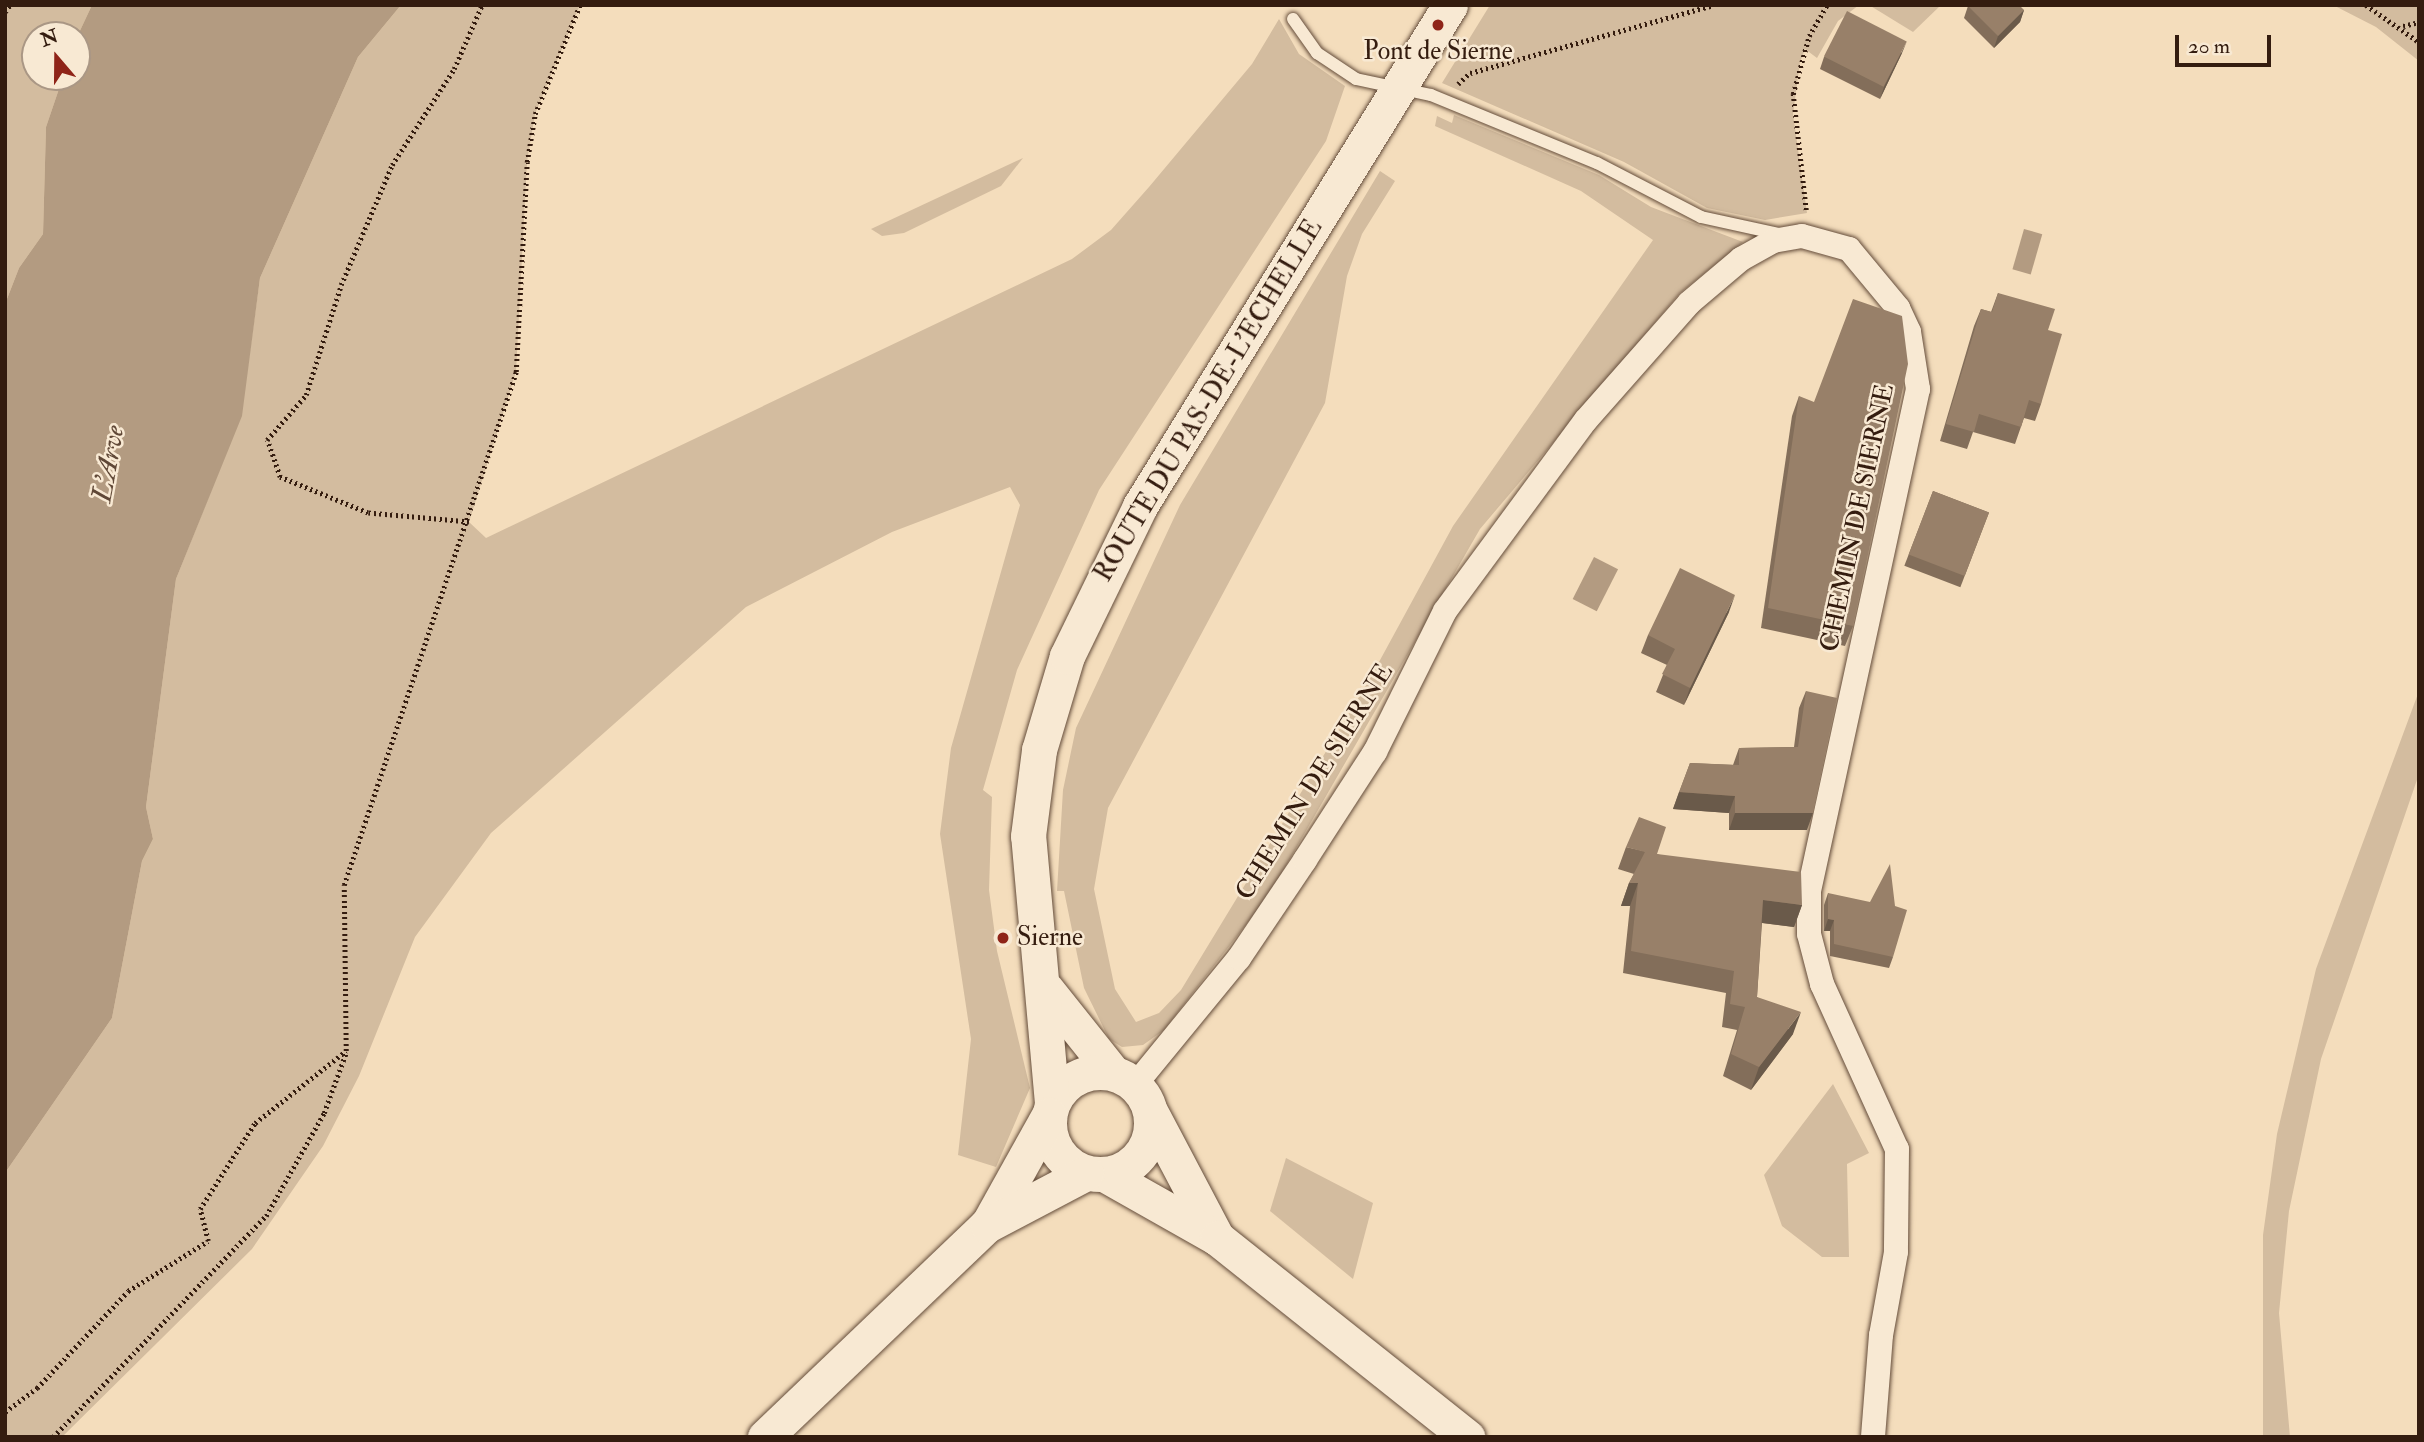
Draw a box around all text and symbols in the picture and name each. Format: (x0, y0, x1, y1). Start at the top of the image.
marker: Pont de Sierne (1430, 17, 1446, 33)
north arrow (21, 21, 91, 91)
scale bar (2179, 21, 2275, 65)
text: N (37, 24, 62, 52)
text: 20 m (2188, 33, 2230, 60)
place label: Pont de Sierne (1363, 36, 1513, 68)
street label: ROUTE DU PAS-DE-L'ECHELLE (1088, 214, 1330, 588)
street label: CHEMIN DE SIERNE (1814, 381, 1902, 655)
water label: L'Arve (86, 423, 132, 505)
street label: CHEMIN DE SIERNE (1229, 658, 1401, 906)
place label: Sierne (1017, 922, 1083, 954)
marker: Sierne (995, 930, 1011, 946)

